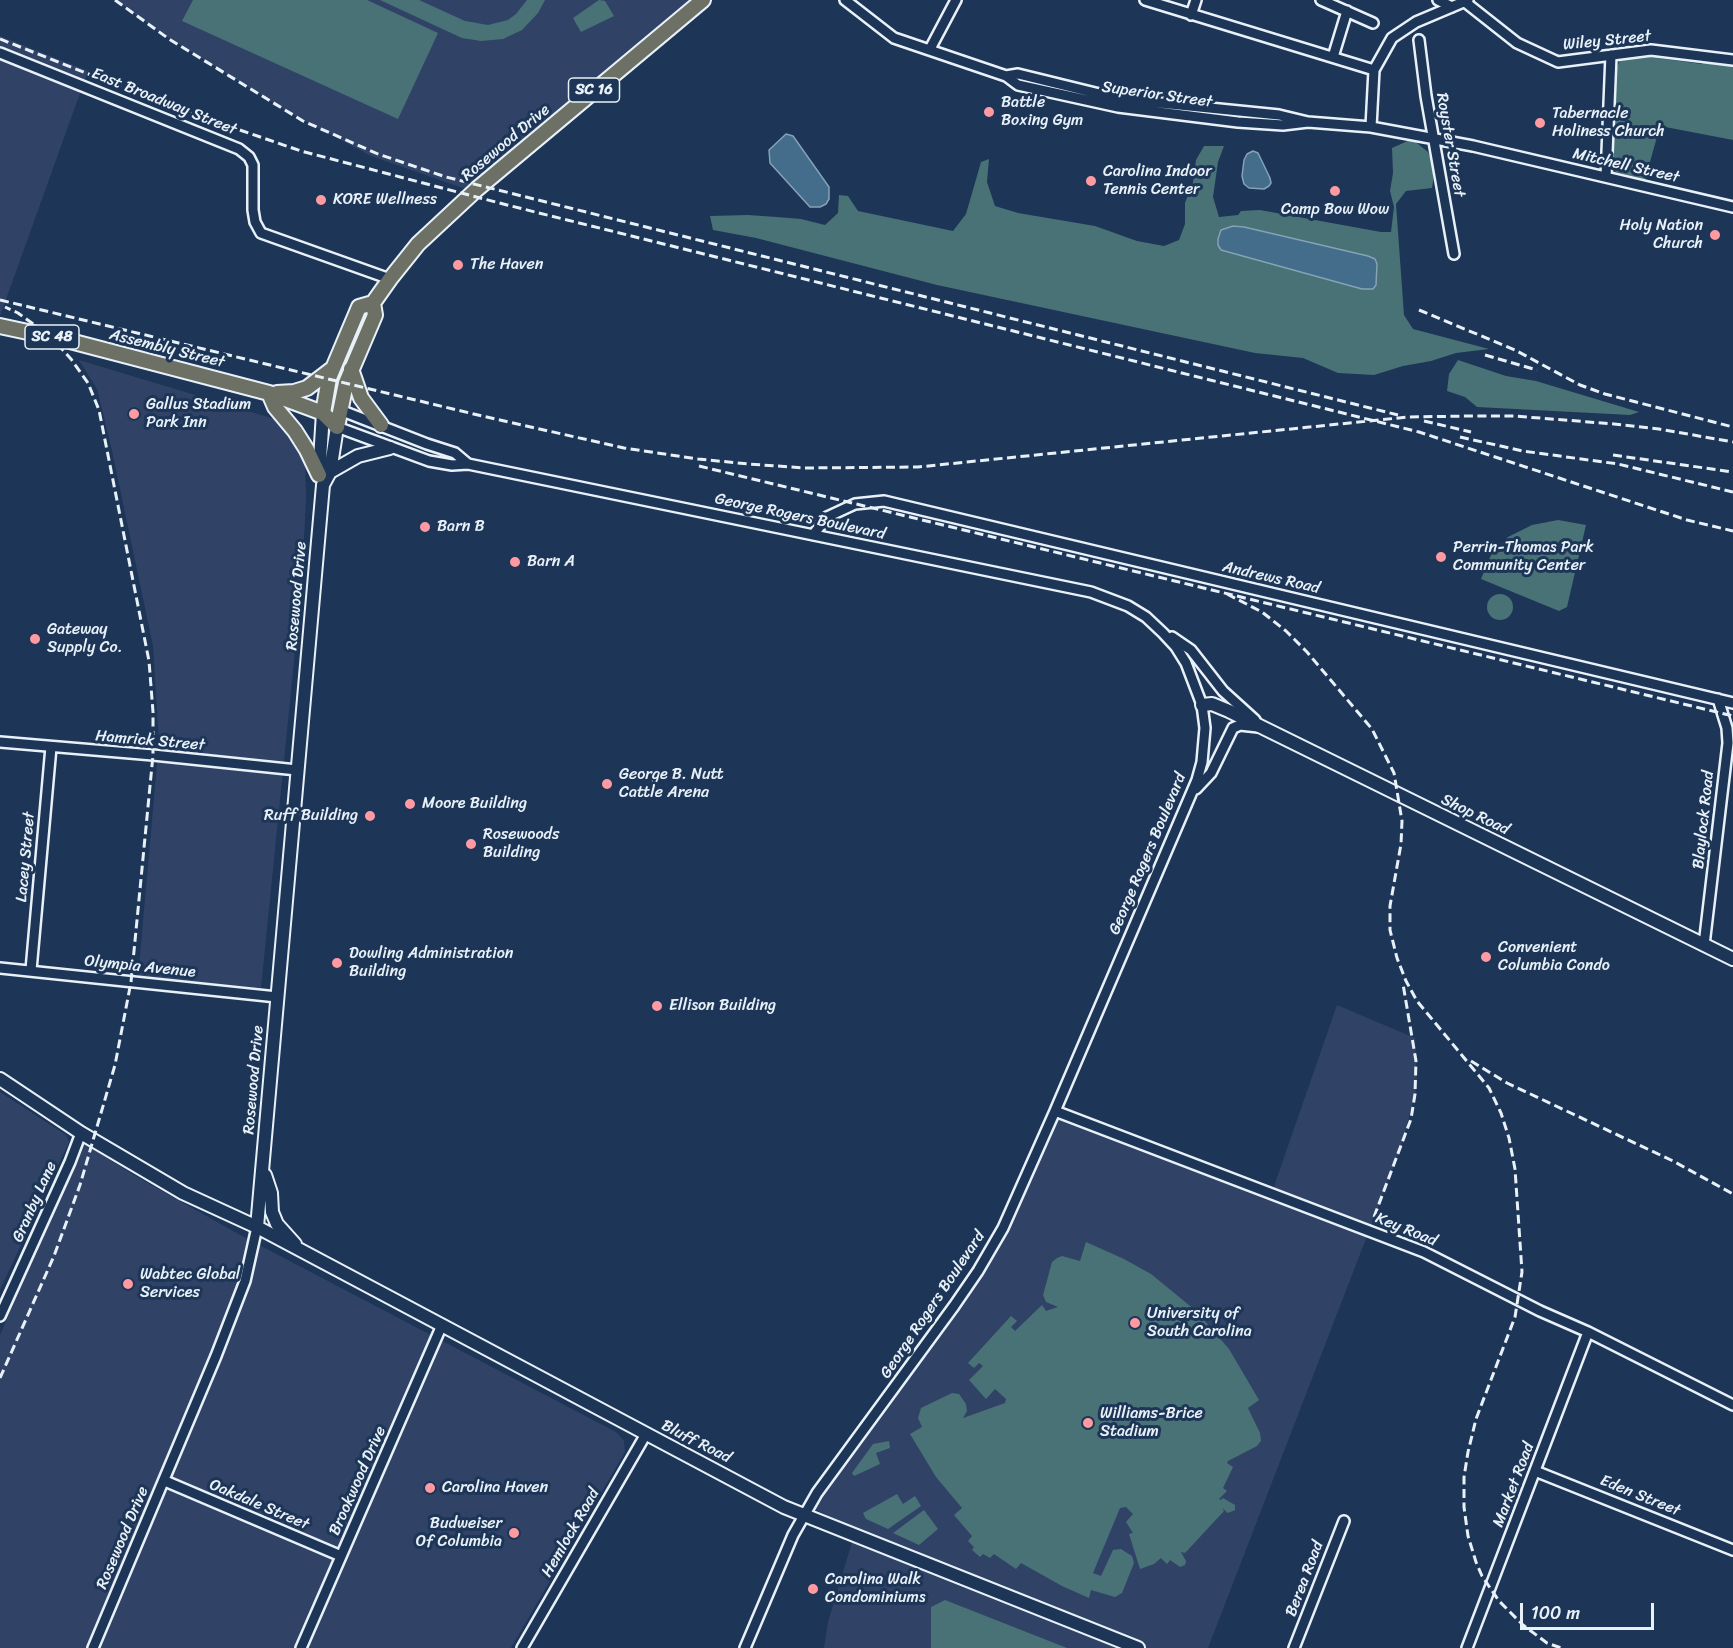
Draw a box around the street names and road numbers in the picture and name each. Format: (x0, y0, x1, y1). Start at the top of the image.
street label: Wiley Street (1562, 27, 1652, 55)
street label: East Broadway Street (89, 64, 239, 140)
road number: SC 16 (568, 78, 620, 102)
street label: Superior Street (1100, 78, 1214, 112)
street label: Royster Street (1431, 91, 1469, 199)
street label: Rosewood Drive (458, 101, 554, 185)
street label: Mitchell Street (1571, 144, 1681, 188)
road number: SC 48 (25, 325, 79, 349)
street label: Assembly Street (107, 325, 227, 373)
street label: George Rogers Boulevard (713, 490, 887, 544)
street label: Rosewood Drive (283, 541, 311, 651)
street label: Andrews Road (1221, 557, 1321, 599)
street label: Hamrick Street (94, 727, 206, 755)
street label: George Rogers Boulevard (1105, 770, 1191, 938)
street label: Blaylock Road (1689, 770, 1719, 870)
street label: Shop Road (1438, 790, 1512, 840)
street label: Lacey Street (12, 811, 40, 903)
street label: Olympia Avenue (83, 952, 197, 982)
street label: Rosewood Drive (240, 1025, 268, 1135)
street label: Granby Lane (9, 1159, 61, 1245)
street label: Key Road (1372, 1209, 1440, 1251)
street label: George Rogers Boulevard (876, 1228, 990, 1382)
street label: Bluff Road (658, 1416, 734, 1468)
street label: Brookwood Drive (325, 1424, 391, 1538)
street label: Market Road (1489, 1440, 1539, 1530)
street label: Eden Street (1597, 1471, 1683, 1521)
street label: Oakdale Street (206, 1475, 312, 1535)
street label: Rosewood Drive (93, 1484, 153, 1592)
street label: Hemlock Road (538, 1485, 604, 1581)
street label: Berea Road (1282, 1538, 1328, 1620)

